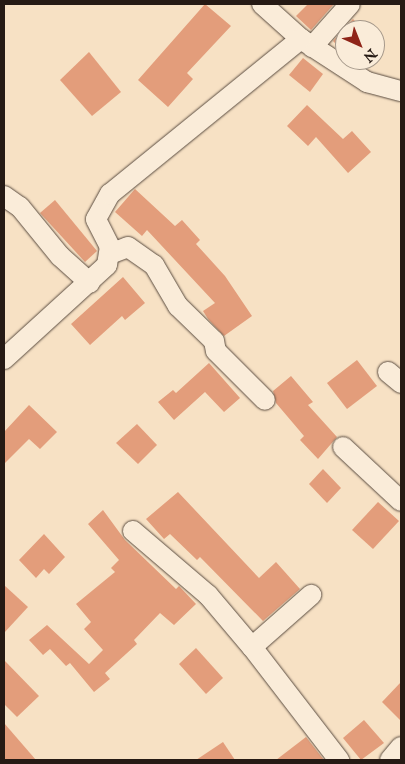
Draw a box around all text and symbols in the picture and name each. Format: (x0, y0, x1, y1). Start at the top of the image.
north arrow (335, 20, 385, 70)
text: N (359, 44, 380, 66)

